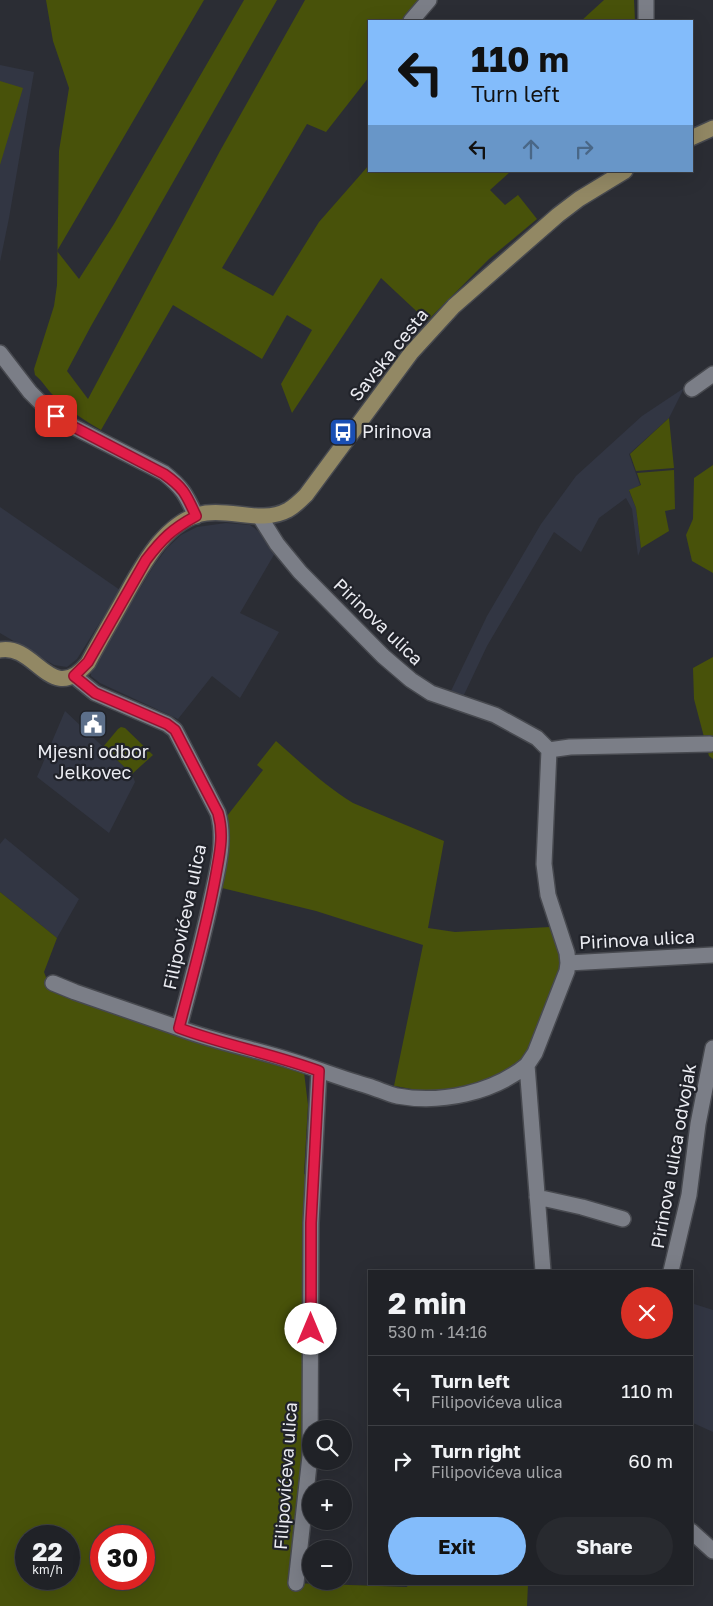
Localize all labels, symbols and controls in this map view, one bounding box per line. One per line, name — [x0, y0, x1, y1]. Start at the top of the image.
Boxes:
text: 110 m — [471, 38, 569, 80]
icon: left — [388, 40, 453, 105]
text: Turn left — [471, 80, 560, 107]
icon: left — [464, 135, 492, 163]
icon: ahead — [517, 135, 545, 163]
icon: right — [570, 135, 598, 163]
street label: Savska cesta — [344, 304, 432, 405]
pin — [35, 395, 77, 437]
icon: arrive — [42, 402, 70, 430]
bus stop icon: Pirinova — [328, 417, 358, 447]
place label: Pirinova — [362, 420, 432, 442]
street label: Pirinova ulica — [329, 573, 428, 669]
public building icon: Mjesni odbor Jelkovec — [78, 709, 108, 739]
place label: Mjesni odbor Jelkovec — [37, 740, 149, 783]
street label: Filipovićeva ulica — [158, 842, 210, 992]
street label: Pirinova ulica — [579, 925, 695, 953]
street label: Pirinova ulica odvojak — [646, 1061, 700, 1250]
text: 2 min — [388, 1285, 466, 1321]
button: close — [621, 1287, 673, 1339]
position arrow — [284, 1302, 336, 1354]
text: 530 m · 14:16 — [388, 1322, 487, 1342]
text: Turn left — [431, 1369, 510, 1392]
icon: left — [388, 1377, 416, 1405]
text: 110 m — [621, 1379, 673, 1402]
text: Filipovićeva ulica — [431, 1392, 563, 1412]
street label: Filipovićeva ulica — [269, 1401, 301, 1551]
map controls — [302, 1420, 352, 1590]
button: search — [302, 1420, 352, 1470]
text: Turn right — [431, 1439, 521, 1462]
icon: right — [388, 1447, 416, 1475]
text: 60 m — [628, 1449, 673, 1472]
text: Filipovićeva ulica — [431, 1462, 563, 1482]
button: + — [302, 1480, 352, 1530]
button: Exit — [388, 1517, 526, 1575]
button: Share — [536, 1517, 673, 1575]
speed limit sign: 30 — [90, 1525, 155, 1590]
text: 22 — [32, 1536, 63, 1567]
button: − — [302, 1540, 352, 1590]
text: km/h — [32, 1562, 63, 1577]

